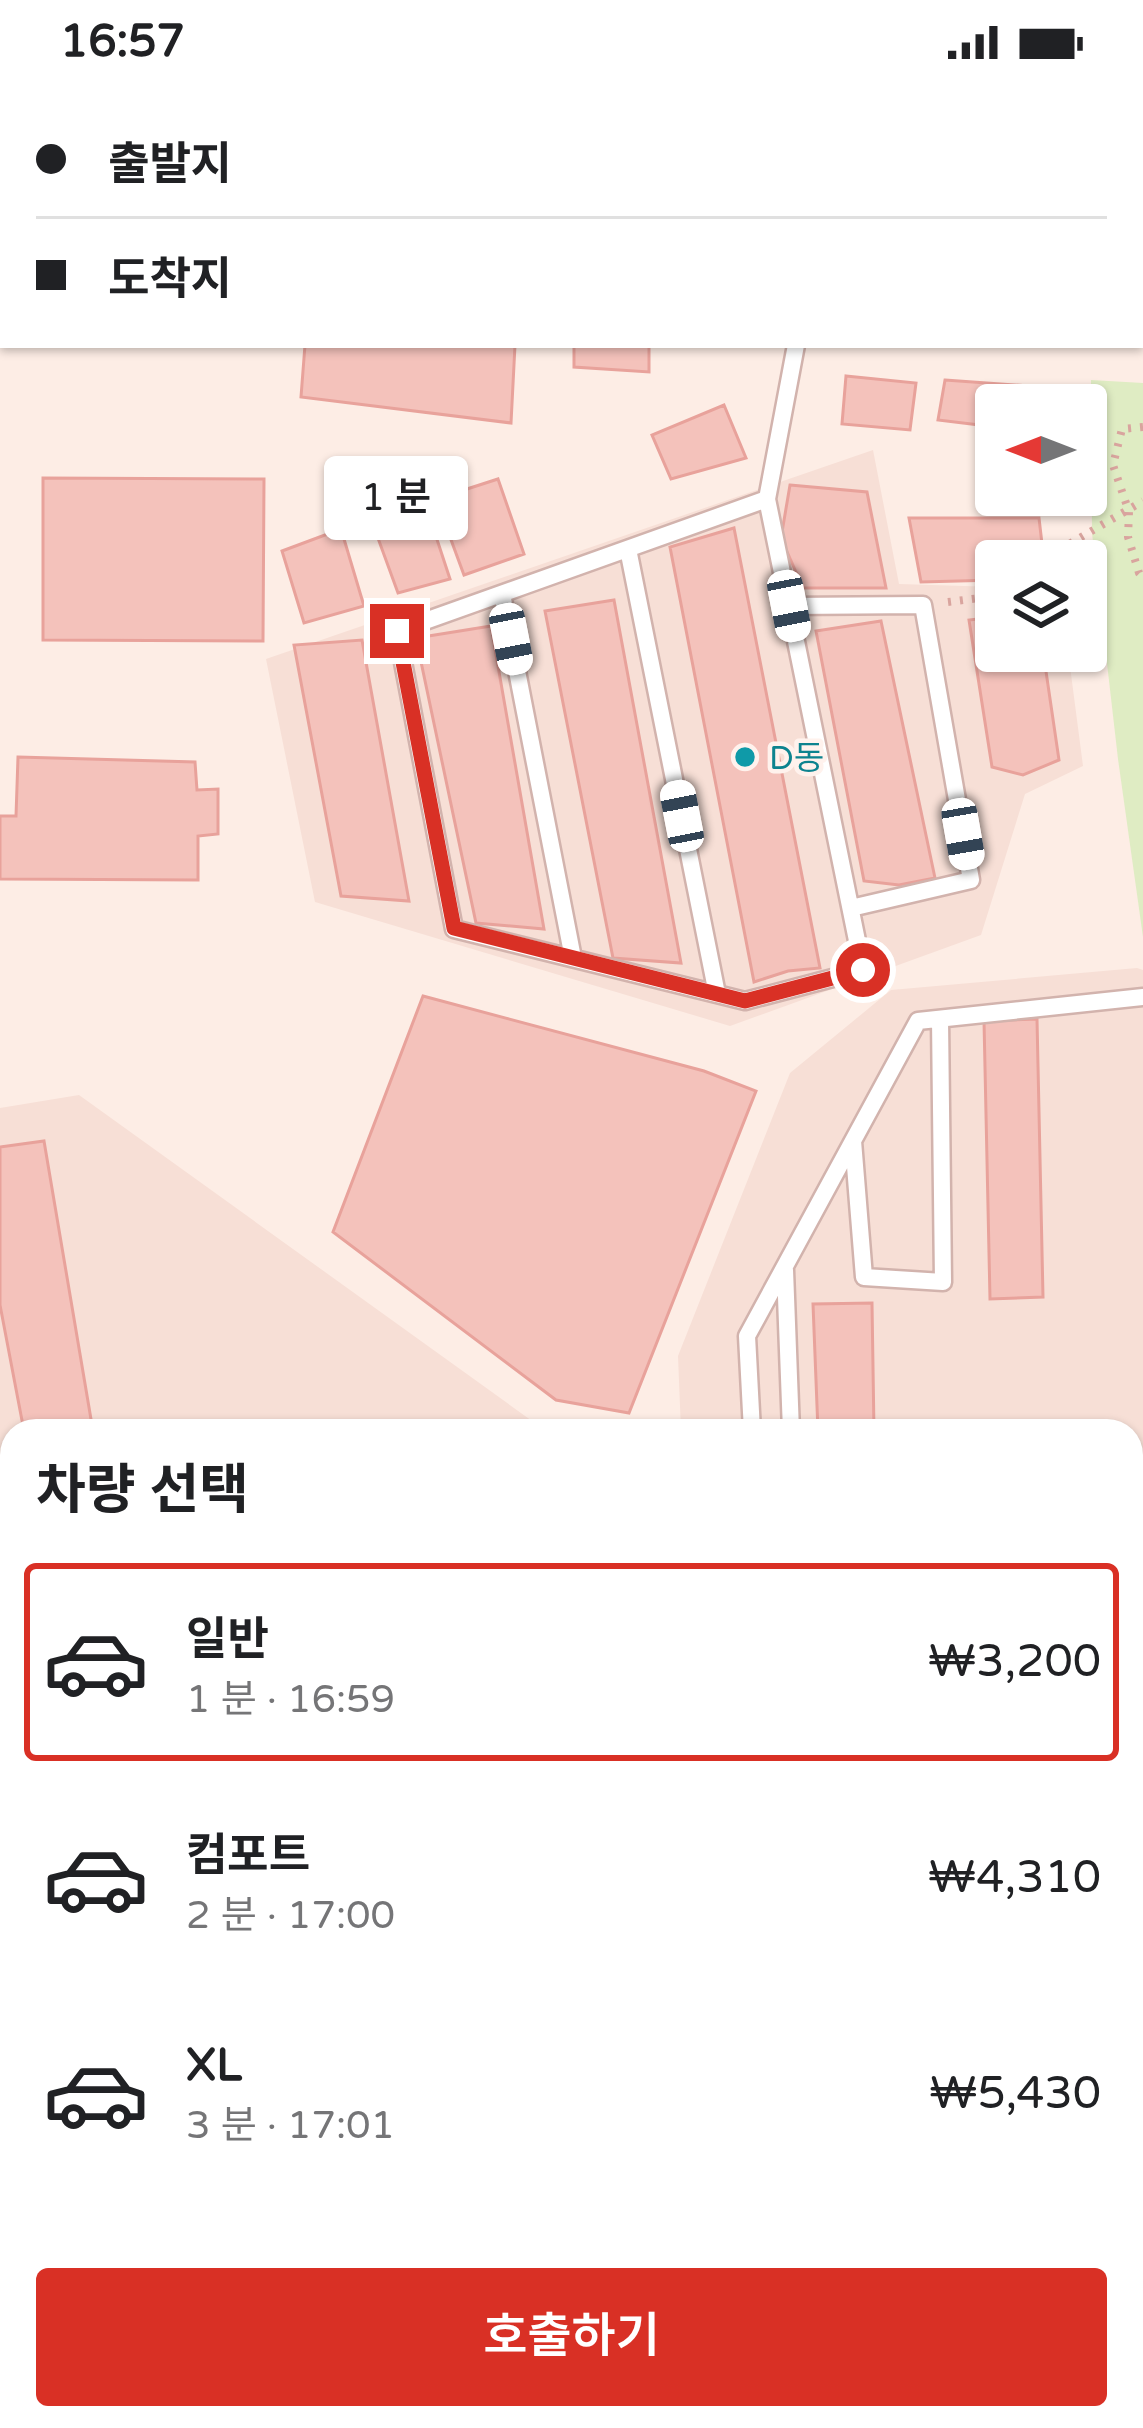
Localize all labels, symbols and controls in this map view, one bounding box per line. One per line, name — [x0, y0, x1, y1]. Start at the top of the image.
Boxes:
text: 16:57 — [60, 15, 185, 69]
text: 출발지 — [108, 138, 232, 192]
text: 도착지 — [108, 253, 232, 307]
north arrow — [975, 384, 1107, 516]
map controls — [975, 384, 1107, 672]
callout: 1 분 — [325, 457, 469, 541]
text: 1 분 — [361, 474, 431, 521]
button: layers — [975, 540, 1107, 672]
car — [764, 567, 814, 645]
car — [486, 600, 536, 678]
route end — [370, 604, 424, 658]
place label: D동 — [769, 739, 824, 778]
marker: D동 — [732, 744, 758, 770]
car — [657, 777, 707, 855]
car — [939, 795, 987, 873]
route start — [836, 943, 890, 997]
text: 차량 선택 — [36, 1458, 249, 1523]
icon: car — [42, 1608, 150, 1716]
text: 일반 — [186, 1613, 269, 1667]
text: ₩3,200 — [928, 1635, 1101, 1689]
text: 1 분 · 16:59 — [186, 1676, 395, 1723]
icon: car — [42, 1824, 150, 1932]
text: 컴포트 — [186, 1829, 310, 1883]
text: ₩4,310 — [928, 1851, 1101, 1905]
text: 2 분 · 17:00 — [186, 1892, 395, 1939]
text: XL — [186, 2039, 242, 2093]
icon: car — [42, 2040, 150, 2148]
text: ₩5,430 — [929, 2067, 1101, 2121]
text: 3 분 · 17:01 — [186, 2102, 395, 2149]
button: 호출하기 — [36, 2268, 1107, 2406]

